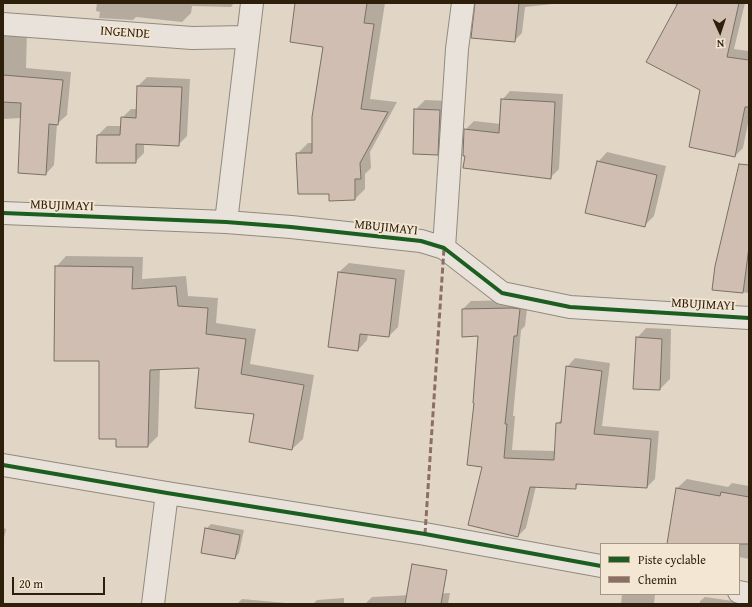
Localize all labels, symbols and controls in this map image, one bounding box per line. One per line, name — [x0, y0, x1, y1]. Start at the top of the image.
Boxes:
north arrow — [700, 12, 740, 52]
street label: INGENDE — [100, 23, 150, 43]
text: N — [717, 36, 725, 52]
street label: MBUJIMAYI — [30, 197, 94, 215]
street label: MBUJIMAYI — [353, 217, 419, 239]
street label: MBUJIMAYI — [671, 296, 735, 314]
legend — [600, 543, 740, 595]
text: Piste cyclable — [638, 551, 706, 568]
scale bar — [14, 569, 107, 595]
text: Chemin — [638, 571, 677, 588]
text: 20 m — [19, 575, 43, 592]

